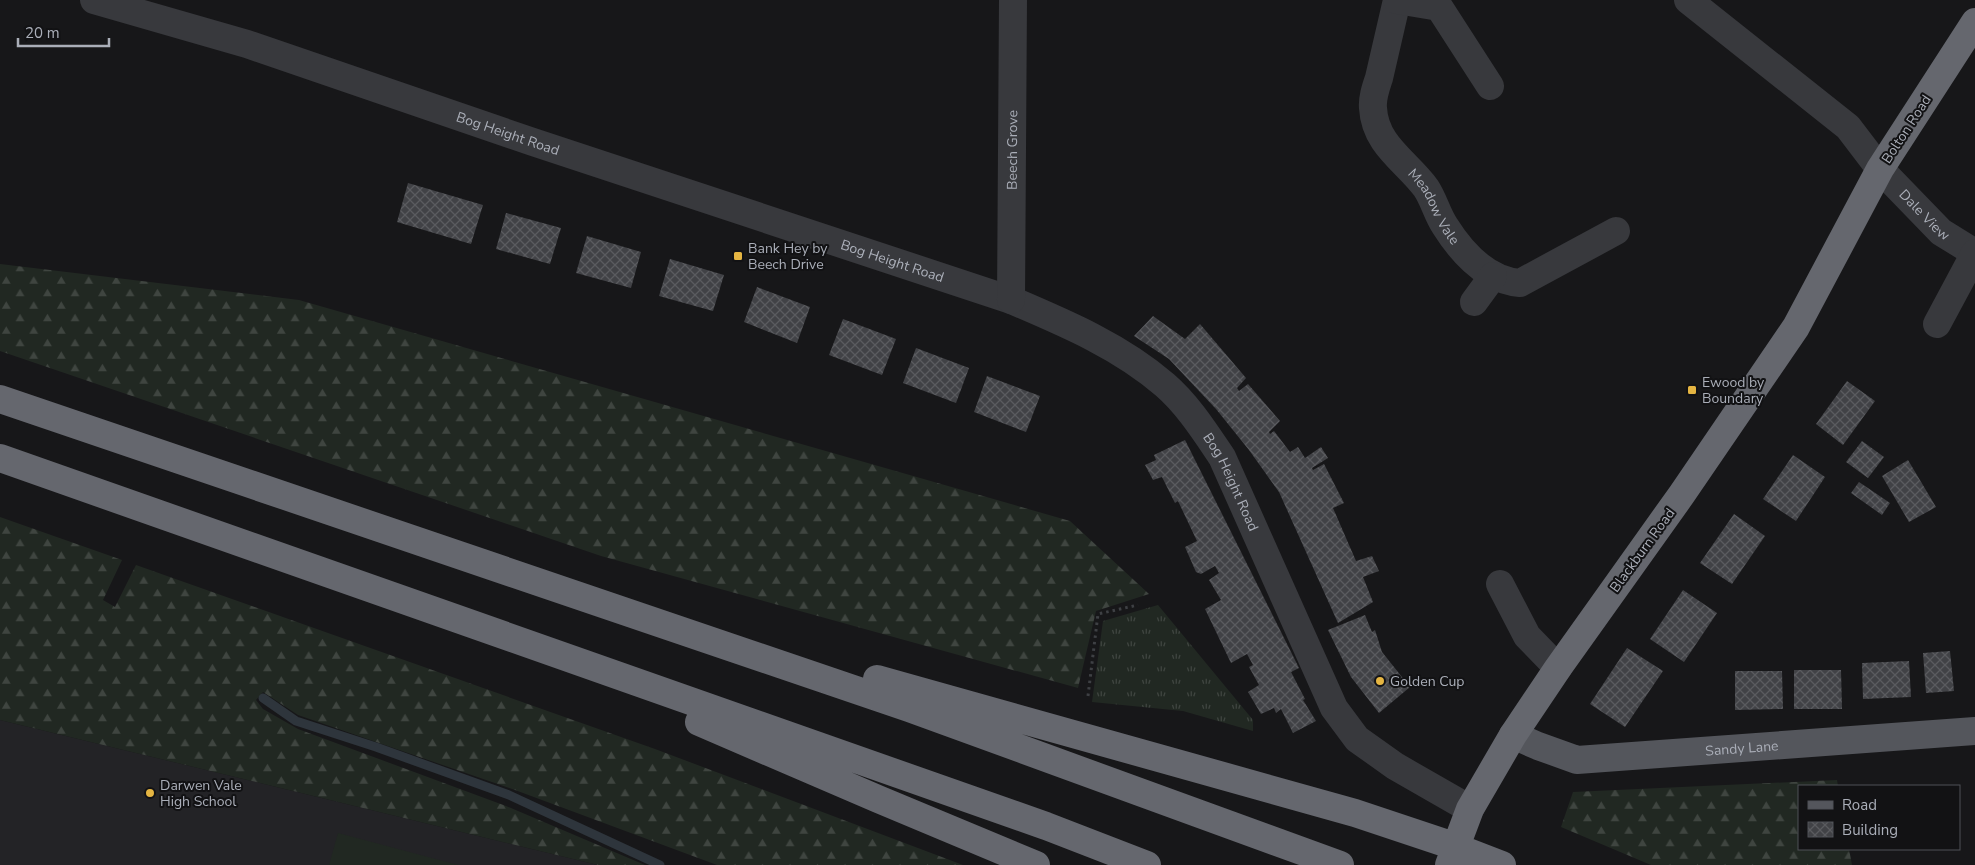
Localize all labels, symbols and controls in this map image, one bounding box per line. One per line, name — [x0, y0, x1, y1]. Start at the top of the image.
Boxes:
scale bar — [18, 15, 109, 47]
text: 20 m — [25, 23, 60, 43]
street label: Bolton Road — [1877, 91, 1936, 167]
street label: Bog Height Road — [454, 107, 562, 160]
street label: Beech Grove — [1003, 110, 1022, 190]
street label: Meadow Vale — [1404, 165, 1464, 249]
street label: Dale View — [1895, 185, 1953, 245]
street label: Bog Height Road — [838, 235, 946, 287]
place label: Bank Hey by Beech Drive — [748, 239, 828, 274]
marker: Bank Hey by Beech Drive — [732, 250, 744, 262]
place label: Ewood by Boundary — [1702, 373, 1765, 408]
marker: Ewood by Boundary — [1686, 384, 1698, 396]
street label: Bog Height Road — [1198, 429, 1263, 534]
street label: Blackburn Road — [1605, 504, 1679, 596]
place label: Golden Cup — [1390, 672, 1464, 691]
marker: Golden Cup — [1374, 675, 1386, 687]
street label: Sandy Lane — [1705, 736, 1779, 761]
place label: Darwen Vale High School — [160, 776, 242, 811]
legend — [1798, 785, 1960, 850]
marker: Darwen Vale High School — [144, 787, 156, 799]
text: Road — [1842, 795, 1877, 815]
text: Building — [1842, 820, 1898, 840]

